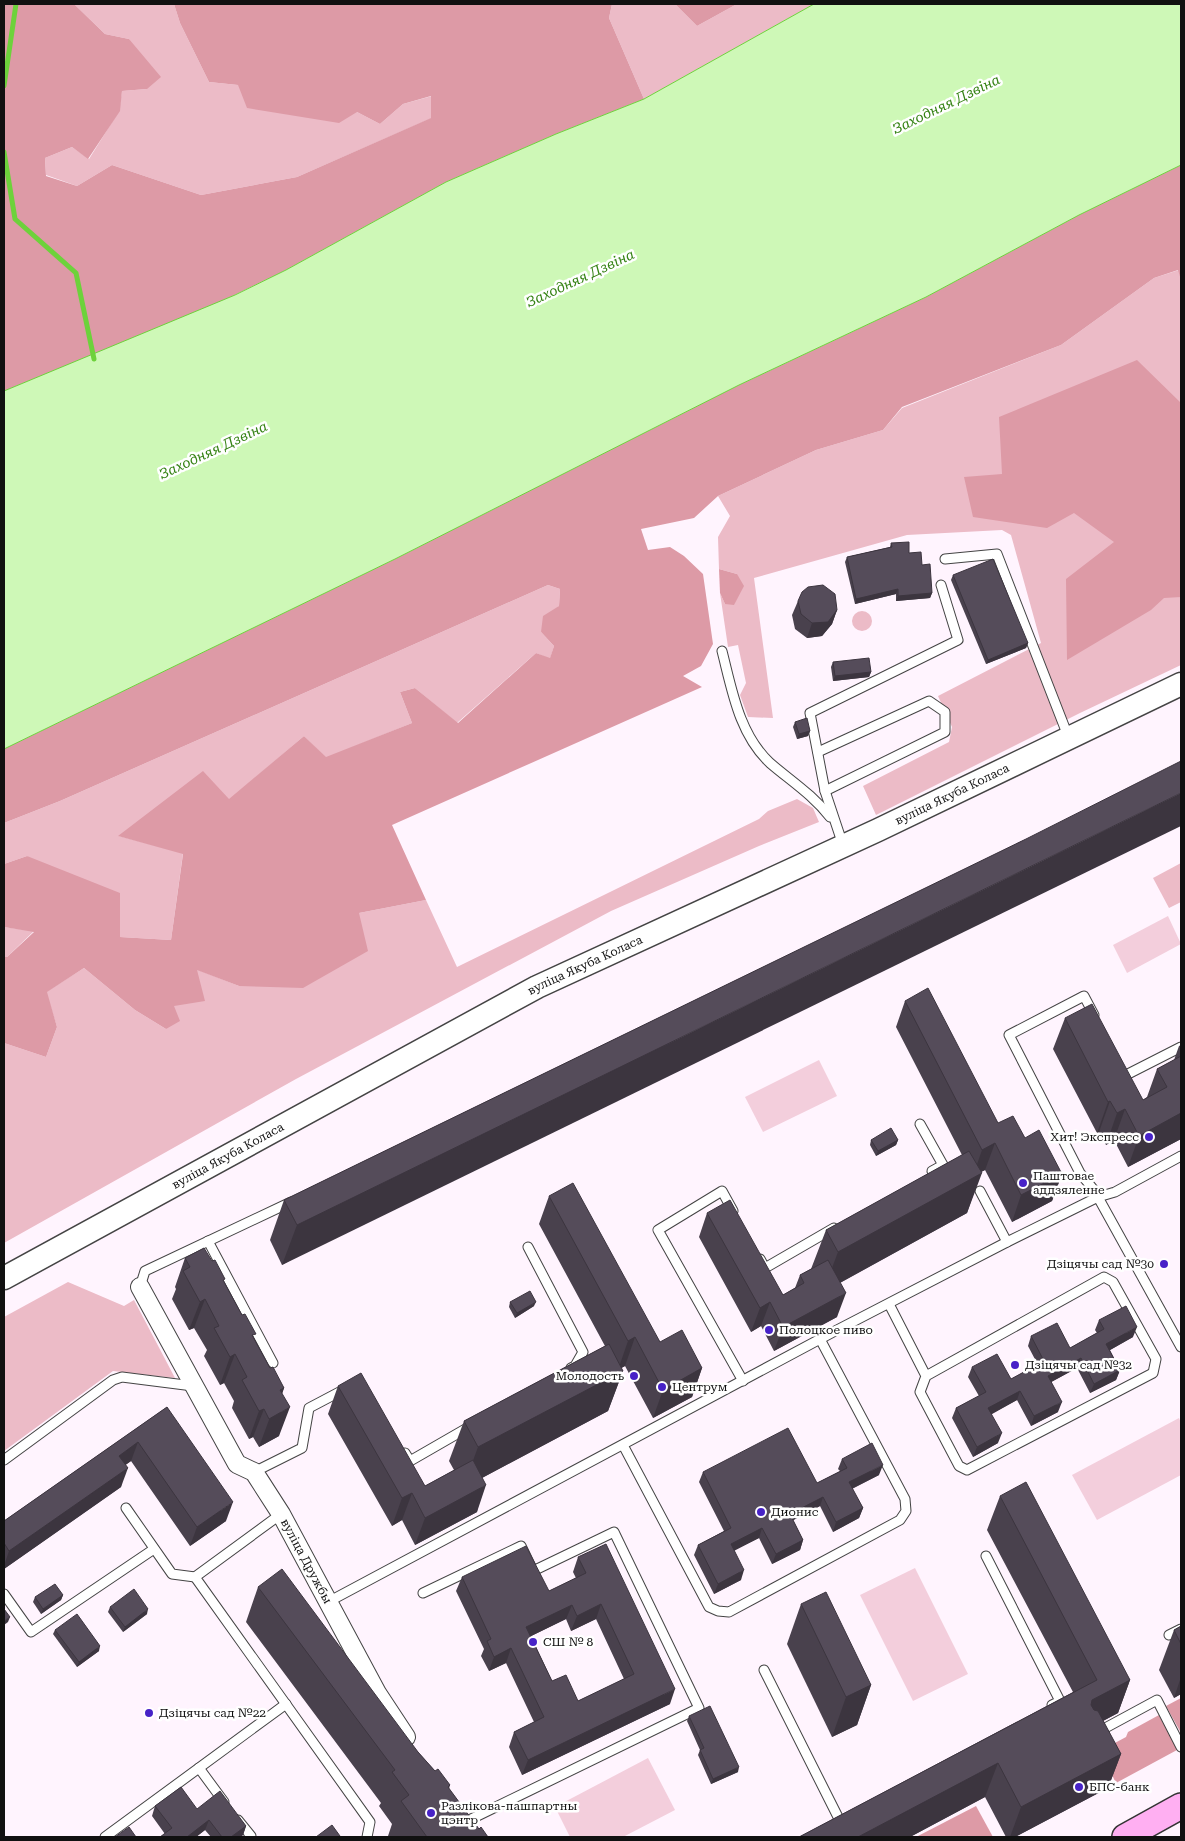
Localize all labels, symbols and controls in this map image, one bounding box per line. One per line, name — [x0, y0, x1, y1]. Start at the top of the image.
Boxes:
water label: Заходняя Дзвіна — [890, 71, 1002, 137]
water label: Заходняя Дзвіна — [523, 246, 637, 310]
water label: Заходняя Дзвіна — [156, 418, 270, 482]
street label: вуліца Якуба Коласа — [893, 761, 1012, 828]
street label: вуліца Якуба Коласа — [525, 932, 645, 998]
street label: вуліца Якуба Коласа — [170, 1119, 286, 1192]
place label: Хит! Экспресс — [1050, 1130, 1139, 1144]
marker: Хит! Экспресс — [1143, 1131, 1155, 1143]
place label: Паштовае аддзяленне — [1033, 1169, 1105, 1197]
marker: Паштовае аддзяленне — [1017, 1177, 1029, 1189]
place label: Дзіцячы сад №30 — [1047, 1257, 1154, 1271]
marker: Дзіцячы сад №30 — [1158, 1258, 1170, 1270]
place label: Полоцкое пиво — [779, 1323, 873, 1337]
marker: Полоцкое пиво — [763, 1324, 775, 1336]
place label: Дзіцячы сад №32 — [1025, 1358, 1132, 1372]
marker: Дзіцячы сад №32 — [1009, 1359, 1021, 1371]
place label: Молодость — [556, 1369, 625, 1383]
marker: Молодость — [628, 1370, 640, 1382]
place label: Центрум — [672, 1380, 728, 1394]
marker: Центрум — [656, 1381, 668, 1393]
place label: Дионис — [771, 1505, 819, 1519]
marker: Дионис — [755, 1506, 767, 1518]
street label: вуліца Дружбы — [278, 1516, 335, 1606]
place label: СШ № 8 — [543, 1635, 594, 1649]
marker: СШ № 8 — [527, 1636, 539, 1648]
place label: Дзіцячы сад №22 — [159, 1706, 266, 1720]
marker: Дзіцячы сад №22 — [143, 1707, 155, 1719]
place label: БПС-банк — [1089, 1780, 1150, 1794]
marker: БПС-банк — [1073, 1781, 1085, 1793]
place label: Разлікова-пашпартны цэнтр — [441, 1799, 577, 1827]
marker: Разлікова-пашпартны цэнтр — [425, 1807, 437, 1819]

